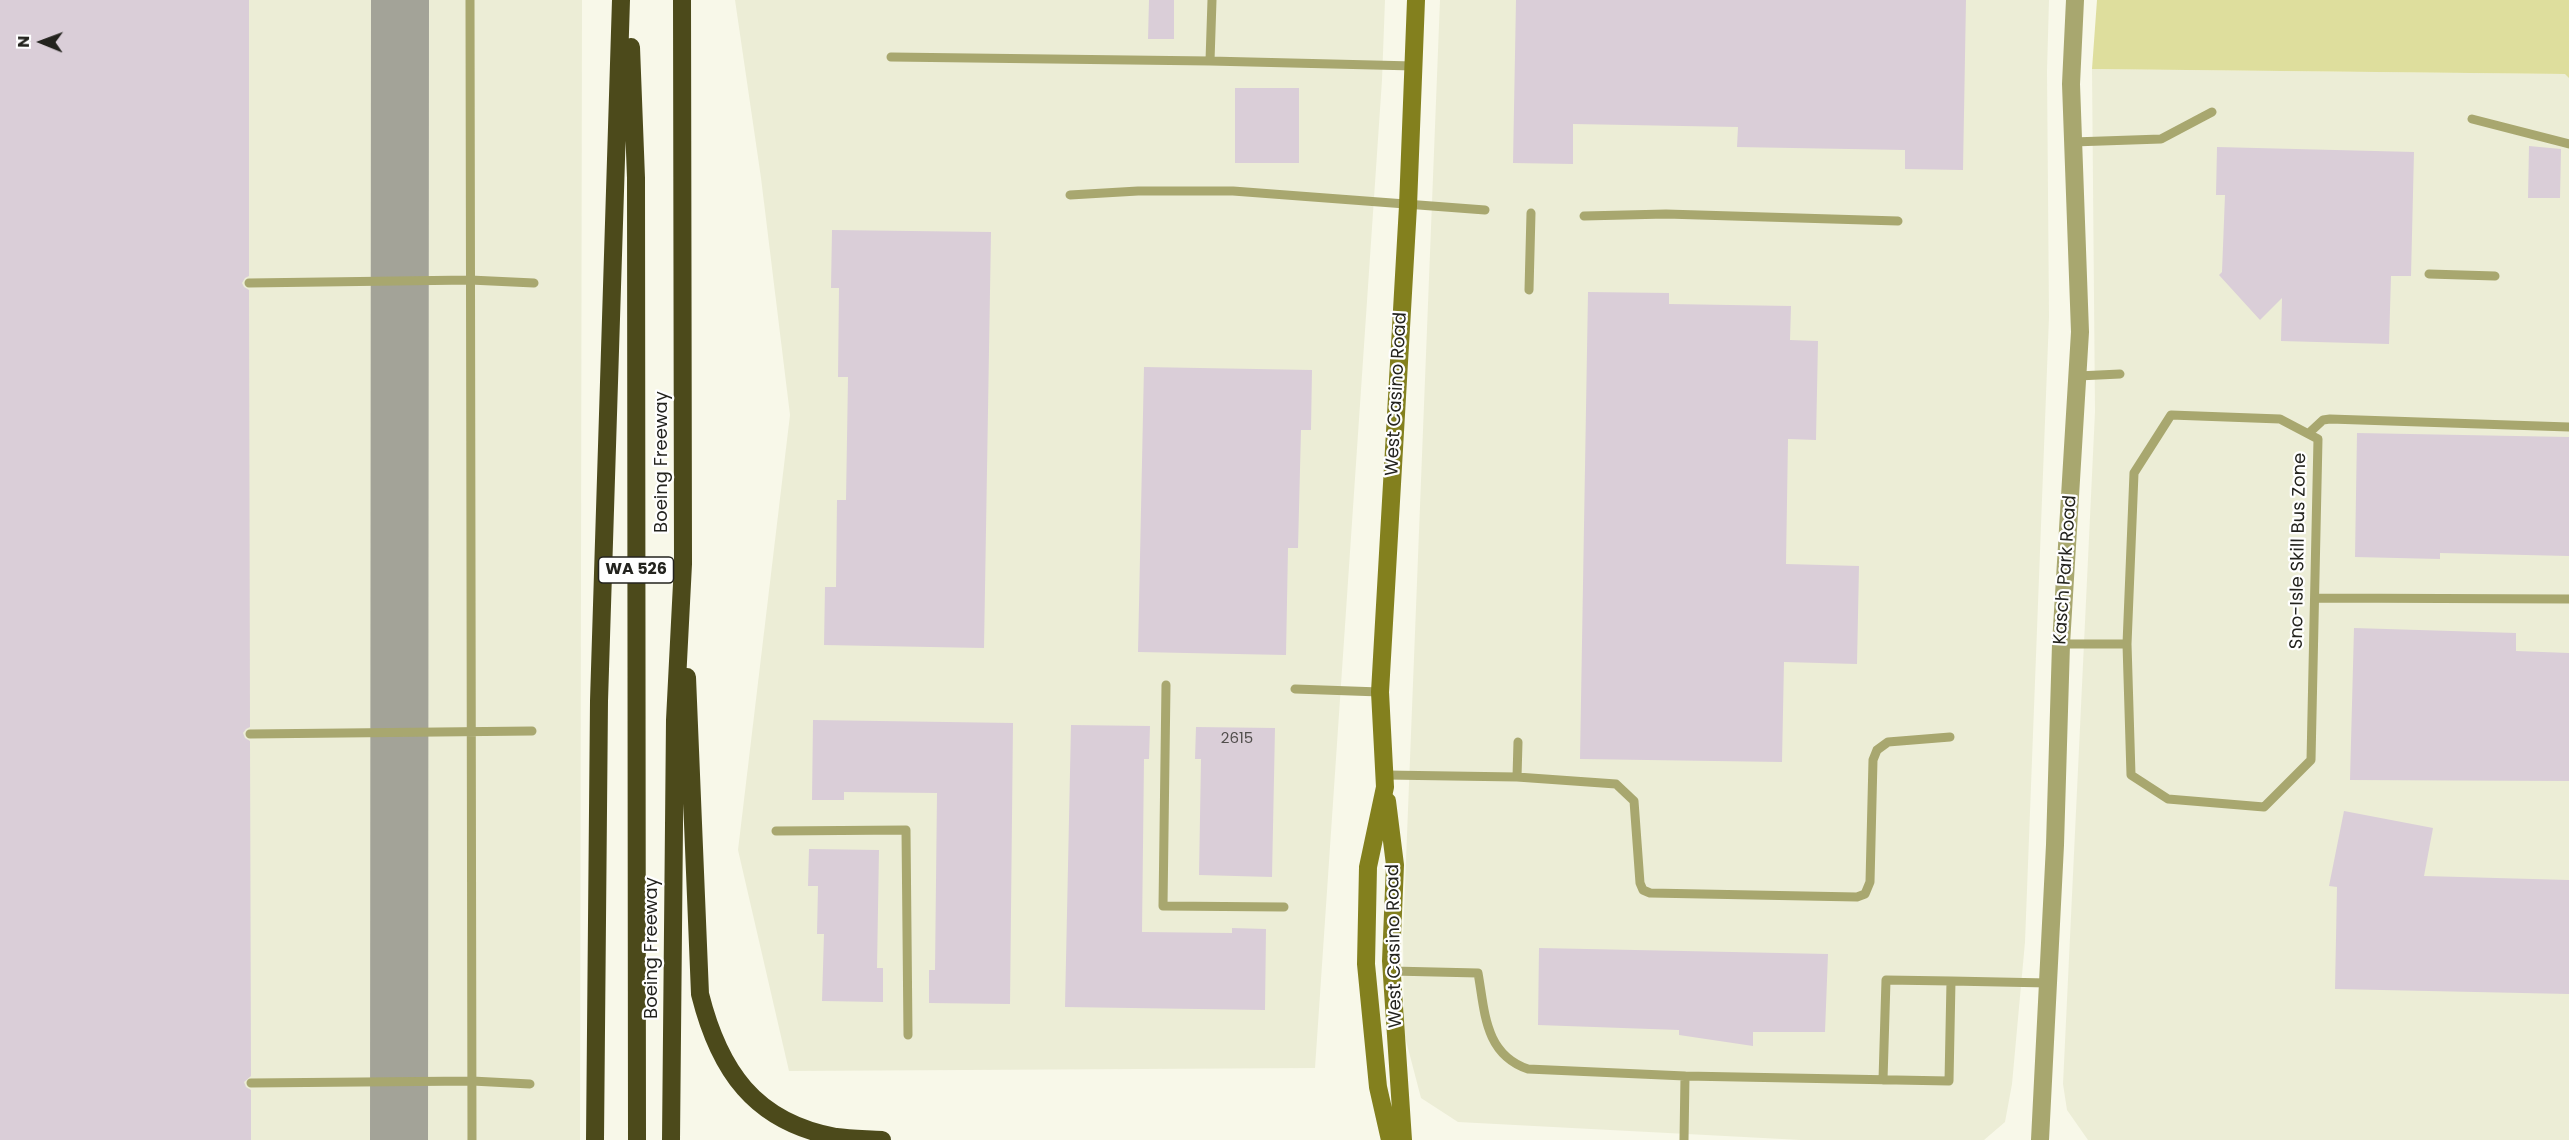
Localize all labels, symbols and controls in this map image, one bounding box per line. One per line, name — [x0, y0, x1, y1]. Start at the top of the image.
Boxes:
north arrow — [12, 12, 72, 72]
text: N — [12, 35, 35, 48]
street label: West Casino Road — [1382, 312, 1412, 476]
street label: Boeing Freeway — [651, 391, 673, 533]
street label: Sno-Isle Skill Bus Zone — [2286, 453, 2312, 649]
street label: Kasch Park Road — [2050, 495, 2082, 645]
road number: WA 526 — [598, 557, 674, 583]
house number: 2615 — [1221, 730, 1253, 748]
street label: West Casino Road — [1383, 864, 1407, 1028]
street label: Boeing Freeway — [641, 877, 663, 1019]

